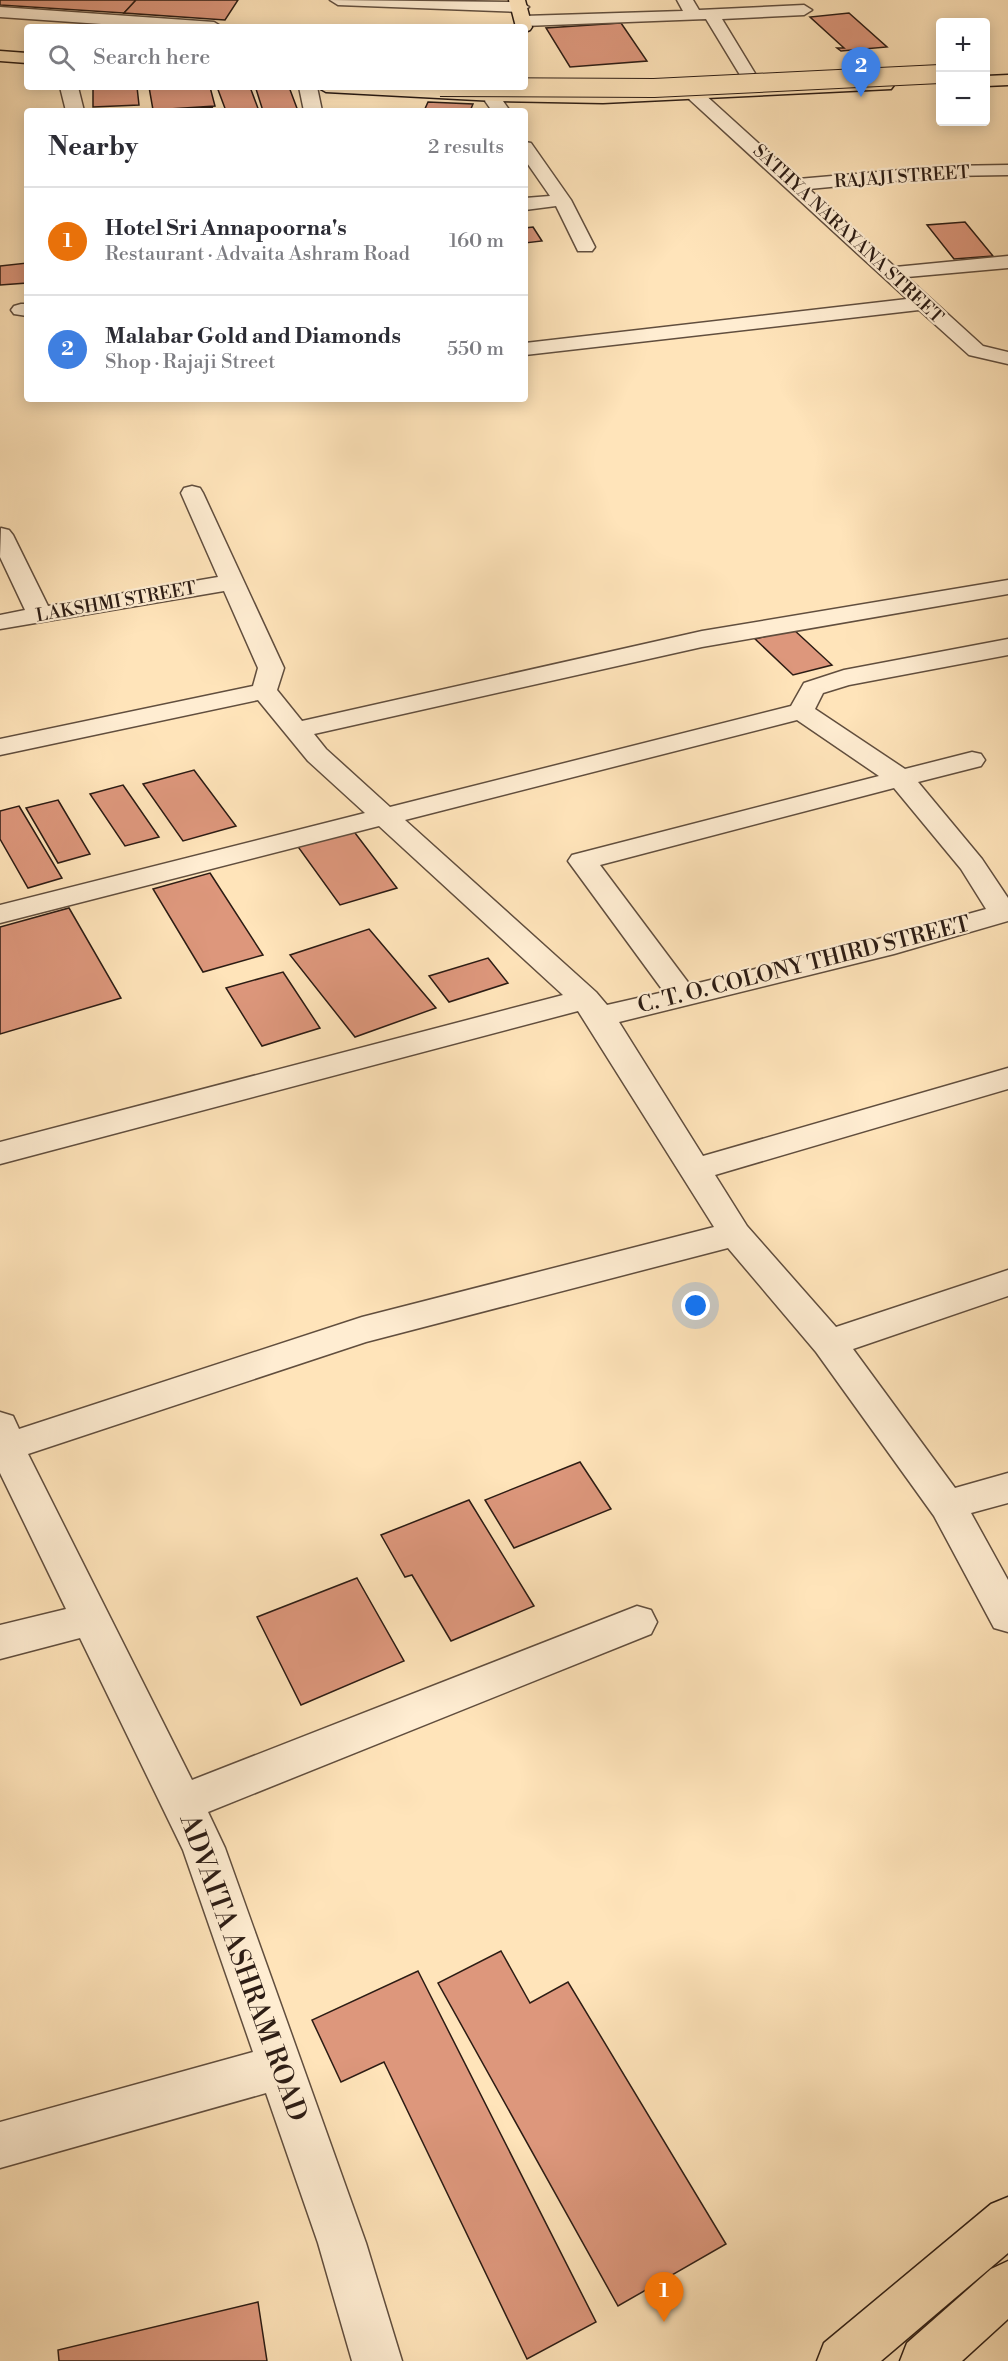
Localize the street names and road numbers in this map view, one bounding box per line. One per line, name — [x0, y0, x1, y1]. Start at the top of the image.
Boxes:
street label: SATHYA NARAYANA STREET — [748, 140, 948, 329]
street label: RAJAJI STREET — [833, 161, 971, 193]
street label: LAKSHMI STREET — [34, 577, 198, 627]
street label: C. T. O. COLONY THIRD STREET — [635, 911, 973, 1019]
street label: ADVAITA ASHRAM ROAD — [171, 1809, 314, 2126]

